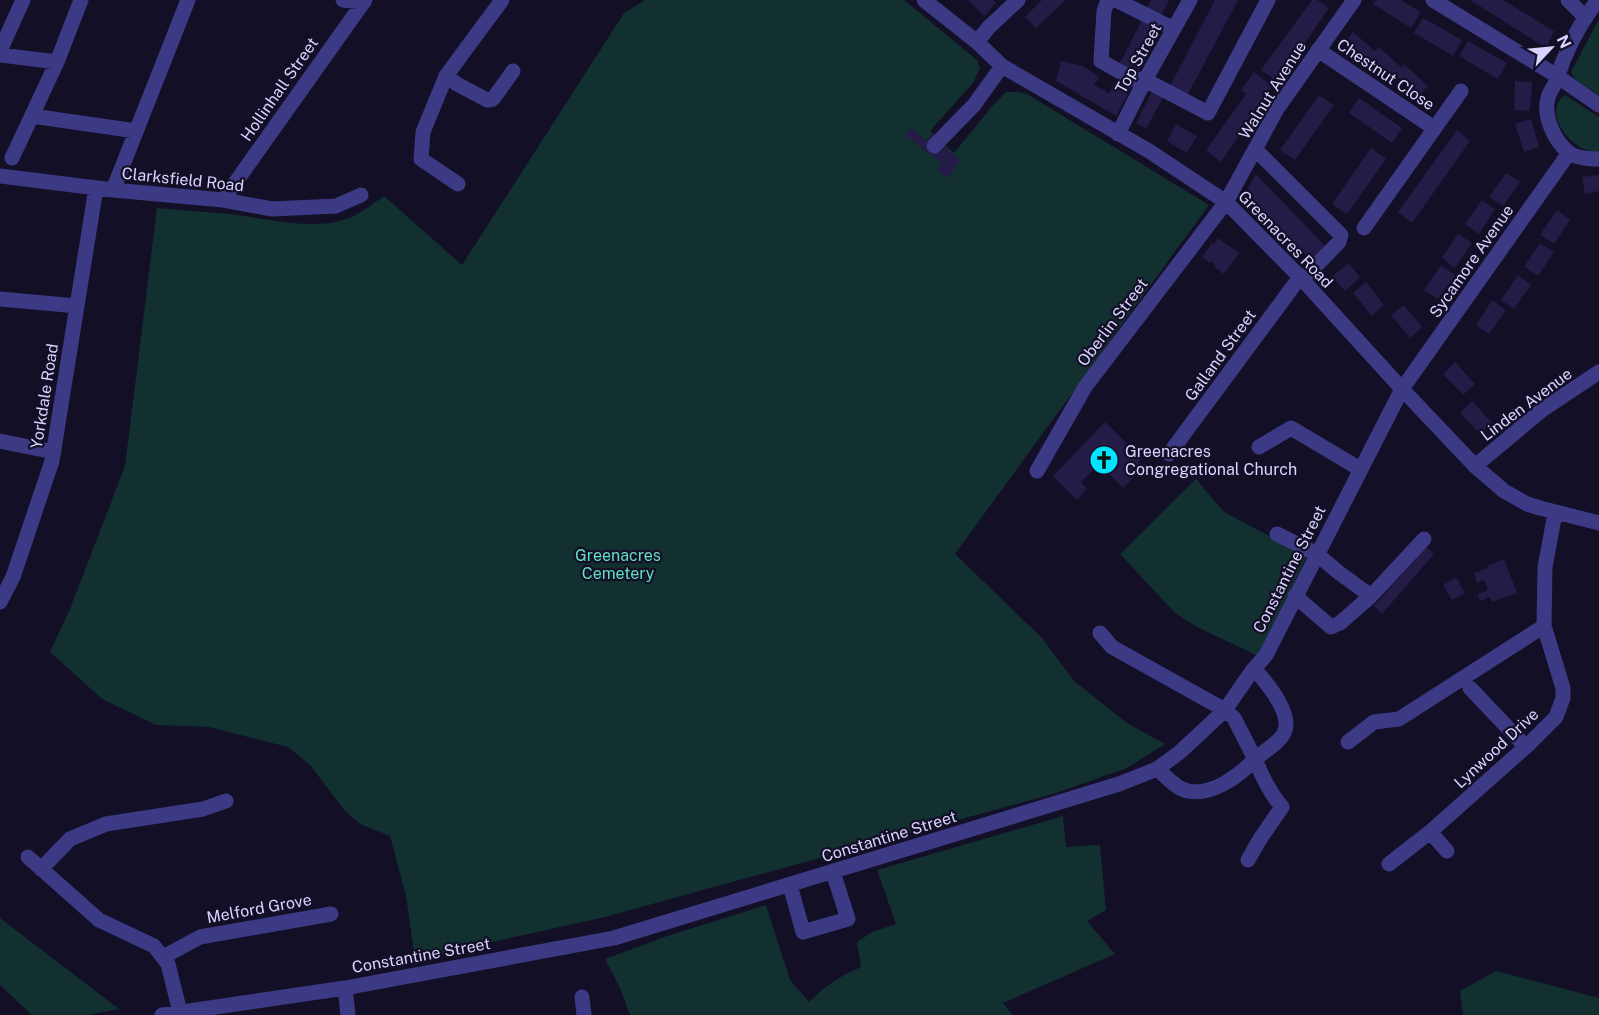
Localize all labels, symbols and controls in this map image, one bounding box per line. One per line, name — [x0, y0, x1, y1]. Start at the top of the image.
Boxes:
north arrow — [1521, 18, 1581, 78]
street label: Top Street — [1111, 20, 1166, 97]
text: N — [1553, 32, 1575, 51]
street label: Hollinhall Street — [237, 34, 322, 145]
street label: Chestnut Close — [1333, 35, 1438, 114]
street label: Walnut Avenue — [1235, 38, 1310, 143]
street label: Clarksfield Road — [121, 164, 245, 195]
street label: Greenacres Road — [1234, 187, 1337, 292]
street label: Sycamore Avenue — [1425, 201, 1517, 321]
street label: Oberlin Street — [1073, 275, 1152, 370]
street label: Galland Street — [1181, 306, 1260, 405]
street label: Yorkdale Road — [27, 342, 62, 450]
street label: Linden Avenue — [1477, 364, 1576, 445]
place label: Greenacres Congregational Church — [1125, 442, 1297, 479]
church icon: Greenacres Congregational Church — [1088, 444, 1120, 476]
street label: Constantine Street — [1249, 502, 1330, 636]
park label: Greenacres Cemetery — [575, 546, 661, 583]
street label: Lynwood Drive — [1450, 704, 1542, 792]
street label: Constantine Street — [819, 807, 959, 866]
street label: Melford Grove — [205, 890, 313, 927]
street label: Constantine Street — [350, 934, 492, 977]

